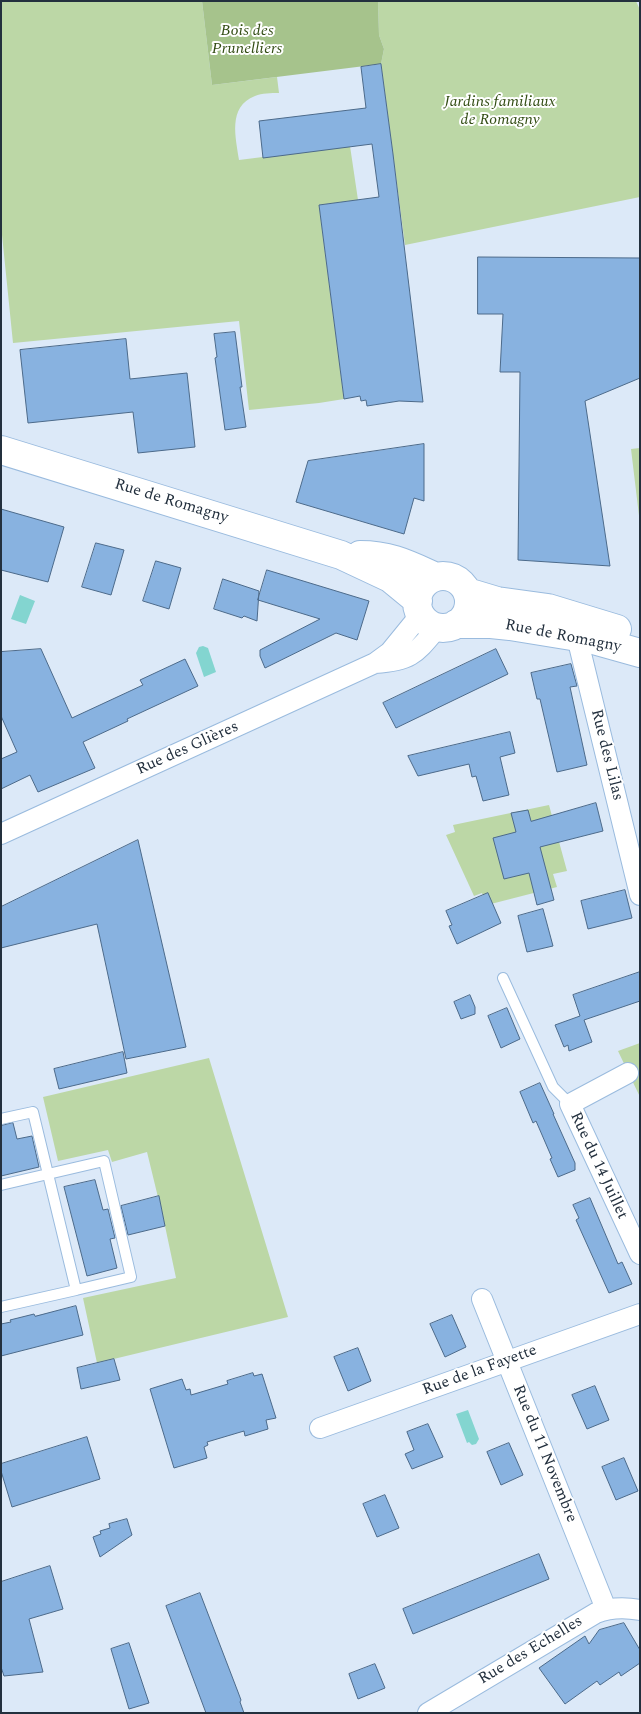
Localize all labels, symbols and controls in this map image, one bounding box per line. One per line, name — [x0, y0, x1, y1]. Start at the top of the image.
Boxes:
park label: Bois des Prunelliers — [212, 22, 282, 60]
park label: Jardins familiaux de Romagny — [444, 93, 556, 131]
street label: Rue de Romagny — [112, 476, 230, 528]
street label: Rue de Romagny — [503, 616, 623, 658]
street label: Rue des Lilas — [585, 707, 627, 803]
street label: Rue des Glières — [134, 718, 242, 780]
street label: Rue du 14 Juillet — [565, 1109, 631, 1223]
street label: Rue de la Fayette — [420, 1341, 540, 1401]
street label: Rue du 11 Novembre — [508, 1382, 580, 1526]
street label: Rue des Echelles — [475, 1612, 587, 1690]

